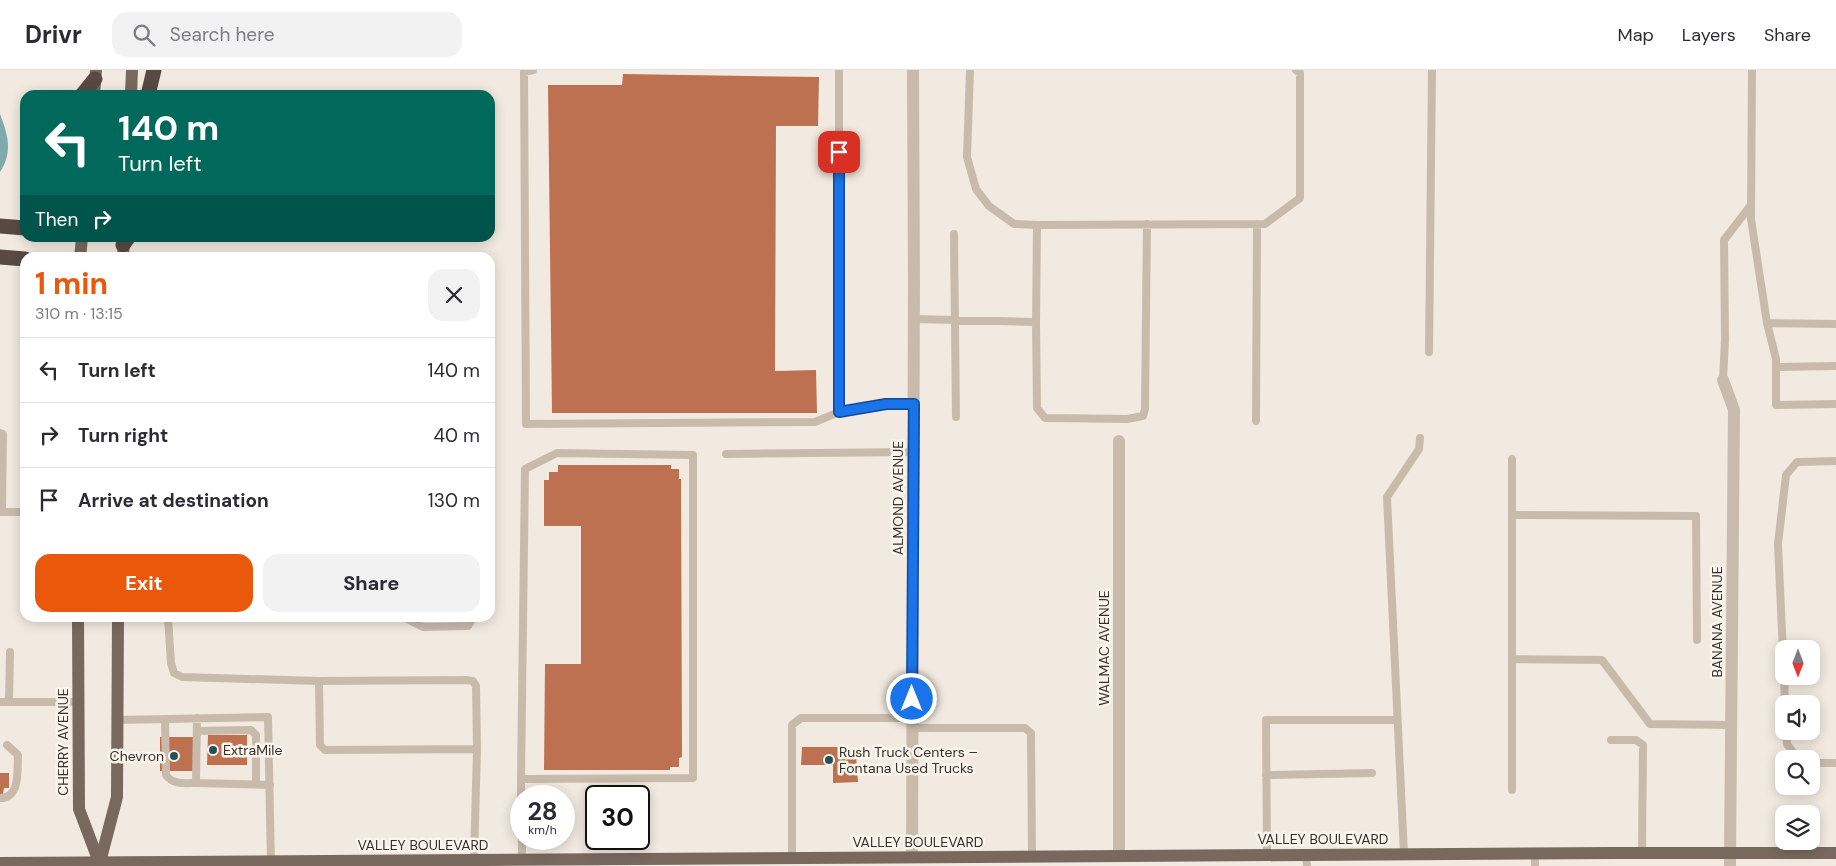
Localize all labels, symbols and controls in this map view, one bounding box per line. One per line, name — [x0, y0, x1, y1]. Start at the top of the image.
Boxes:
search box — [112, 12, 462, 57]
text: Drivr — [25, 19, 82, 50]
icon: search — [130, 21, 158, 49]
text: Search here — [170, 22, 275, 47]
text: Map — [1618, 23, 1654, 47]
text: Layers — [1682, 23, 1736, 47]
text: Share — [1764, 23, 1811, 47]
text: 140 m — [118, 105, 219, 151]
icon: left — [35, 110, 100, 175]
pin — [818, 131, 860, 173]
icon: arrive — [825, 138, 853, 166]
text: Turn left — [118, 149, 202, 178]
icon: right — [88, 205, 116, 233]
text: Then — [35, 207, 78, 232]
text: 1 min — [35, 264, 108, 303]
button: close — [428, 269, 480, 321]
text: 310 m · 13:15 — [35, 303, 123, 324]
icon: left — [35, 356, 63, 384]
text: Turn left — [78, 358, 156, 383]
text: 140 m — [428, 358, 480, 383]
icon: right — [35, 421, 63, 449]
text: Turn right — [78, 423, 168, 448]
text: 40 m — [433, 423, 480, 448]
street label: ALMOND AVENUE — [889, 441, 907, 555]
icon: arrive — [35, 486, 63, 514]
text: Arrive at destination — [78, 488, 269, 513]
text: 130 m — [428, 488, 480, 513]
button: Exit — [35, 554, 253, 612]
button: Share — [263, 554, 480, 612]
street label: BANANA AVENUE — [1708, 566, 1726, 678]
street label: WALMAC AVENUE — [1095, 590, 1113, 706]
north arrow — [1775, 640, 1820, 685]
map controls — [1775, 640, 1820, 850]
position arrow — [885, 672, 937, 724]
street label: CHERRY AVENUE — [54, 688, 72, 796]
button: sound — [1775, 695, 1820, 740]
place label: ExtraMile — [223, 741, 282, 759]
place label: Rush Truck Centers – Fontana Used Trucks — [839, 743, 978, 777]
marker: ExtraMile — [207, 744, 219, 756]
place label: Chevron — [110, 747, 164, 765]
marker: Chevron — [168, 750, 180, 762]
button: search — [1775, 750, 1820, 795]
marker: Rush Truck Centers – Fontana Used Trucks — [823, 754, 835, 766]
speed limit sign: 30 — [585, 785, 650, 850]
text: 28 — [527, 795, 558, 828]
button: layers — [1775, 805, 1820, 850]
text: km/h — [528, 822, 557, 838]
street label: VALLEY BOULEVARD — [1258, 830, 1388, 848]
street label: VALLEY BOULEVARD — [853, 833, 983, 851]
street label: VALLEY BOULEVARD — [358, 836, 488, 854]

